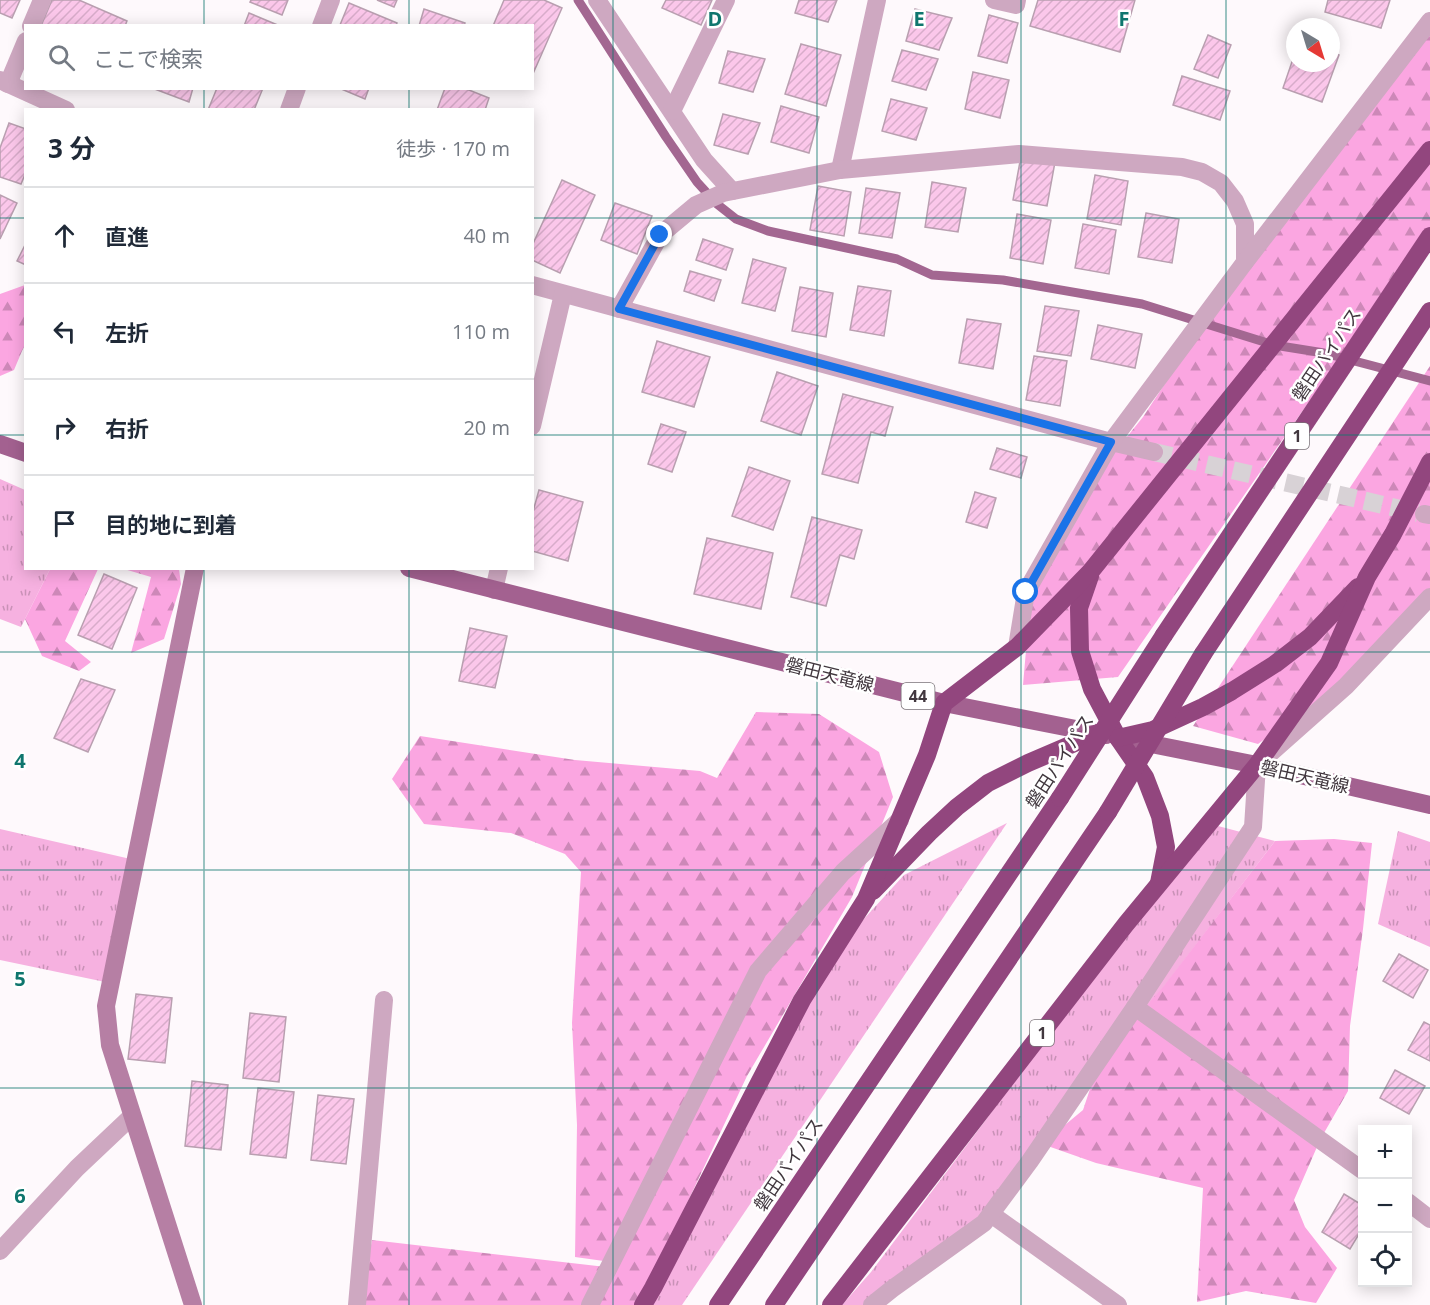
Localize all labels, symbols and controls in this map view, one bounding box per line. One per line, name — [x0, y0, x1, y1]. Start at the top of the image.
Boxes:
text: D — [708, 5, 722, 32]
text: E — [913, 5, 925, 32]
text: F — [1119, 5, 1129, 32]
north arrow — [1286, 18, 1340, 72]
search box — [24, 24, 534, 90]
icon: search — [45, 41, 78, 74]
text: ここで検索 — [93, 43, 203, 73]
text: 3 分 — [48, 130, 96, 166]
text: 徒歩 · 170 m — [396, 135, 510, 162]
icon: ahead — [48, 219, 81, 252]
text: 直進 — [105, 221, 149, 251]
route end — [646, 221, 672, 247]
text: 40 m — [463, 222, 510, 249]
street label: 磐田バイパス — [1286, 303, 1366, 405]
icon: left — [48, 315, 81, 348]
text: 左折 — [105, 317, 149, 347]
text: 110 m — [452, 318, 510, 345]
icon: right — [48, 411, 81, 444]
text: 右折 — [105, 413, 149, 443]
text: 20 m — [463, 414, 510, 441]
road number: 1 — [1285, 423, 1309, 449]
icon: arrive — [48, 507, 81, 540]
text: 目的地に到着 — [105, 509, 237, 539]
route start — [1012, 578, 1038, 604]
street label: 磐田天竜線 — [783, 651, 877, 697]
road number: 44 — [902, 683, 934, 709]
street label: 磐田バイパス — [1020, 709, 1098, 813]
text: 4 — [14, 747, 26, 774]
street label: 磐田天竜線 — [1258, 754, 1352, 798]
text: 5 — [14, 965, 26, 992]
road number: 1 — [1030, 1020, 1054, 1046]
street label: 磐田バイパス — [748, 1113, 828, 1215]
map controls — [1358, 1125, 1412, 1287]
button: + — [1358, 1125, 1412, 1179]
button: − — [1358, 1179, 1412, 1233]
text: 6 — [14, 1182, 26, 1209]
button: locate — [1358, 1233, 1412, 1287]

